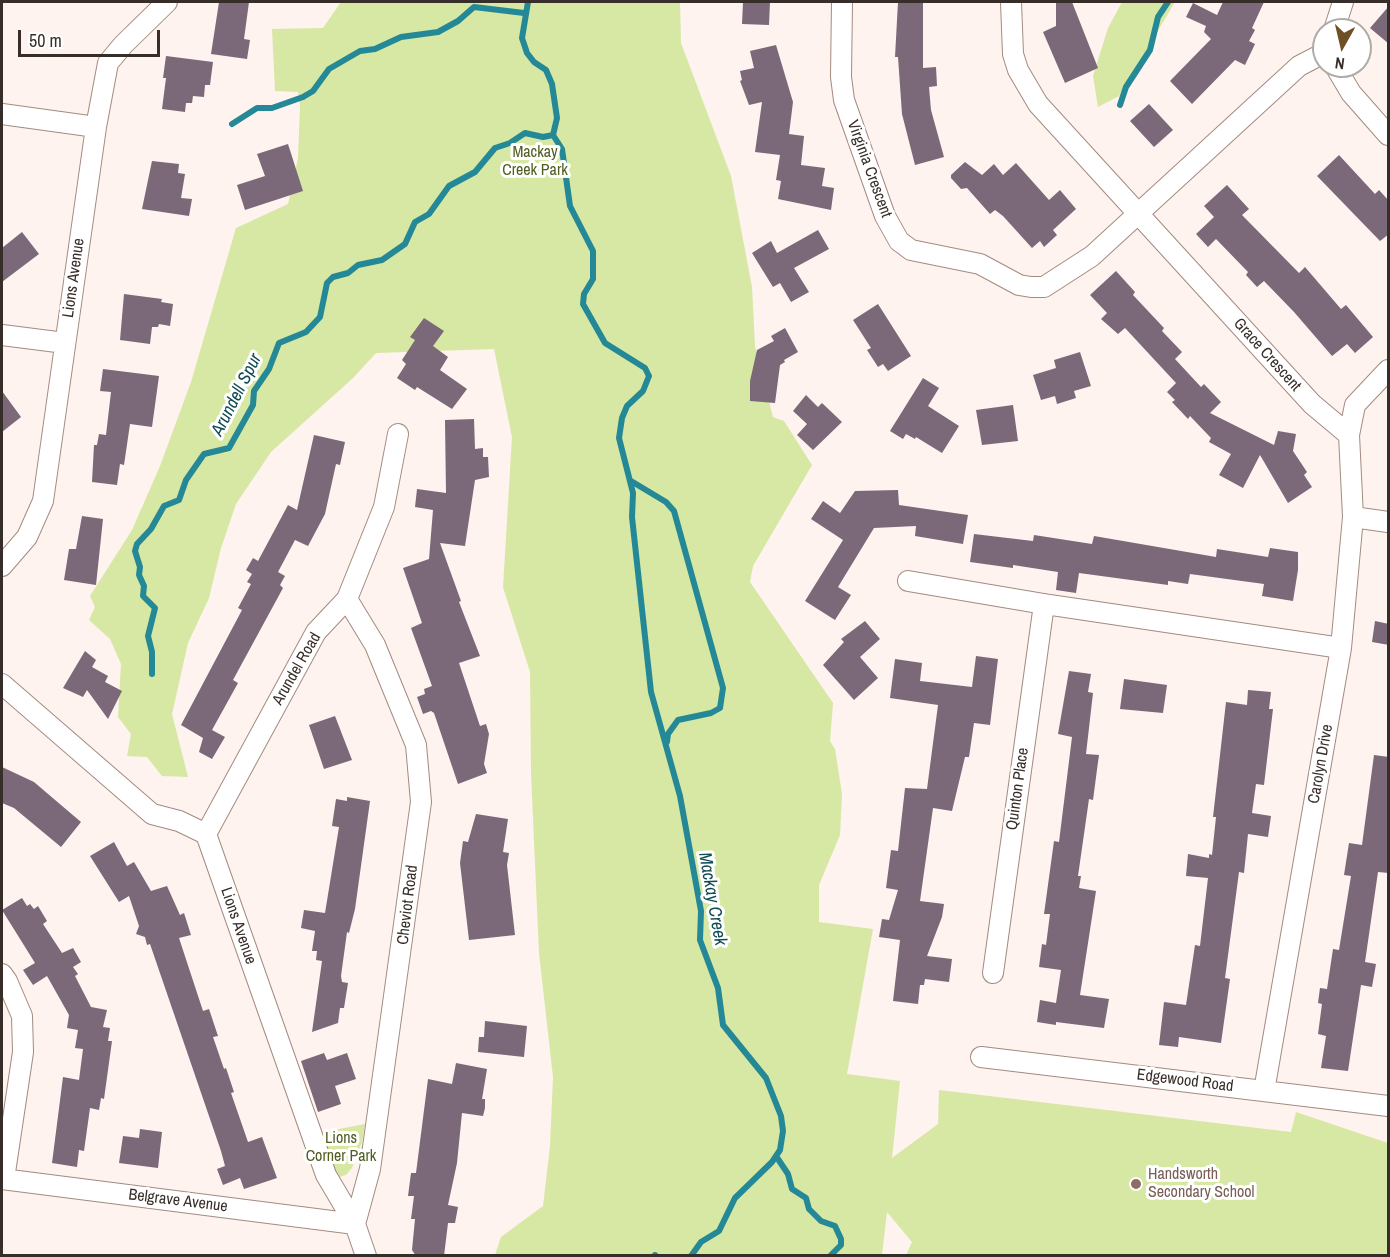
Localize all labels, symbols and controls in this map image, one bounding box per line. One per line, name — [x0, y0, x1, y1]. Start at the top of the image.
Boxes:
scale bar — [21, 18, 164, 56]
north arrow — [1312, 18, 1372, 78]
text: 50 m — [29, 28, 62, 53]
text: N — [1334, 52, 1346, 75]
street label: Virginia Crescent — [843, 118, 895, 220]
park label: Mackay Creek Park — [502, 143, 568, 181]
street label: Lions Avenue — [59, 237, 89, 319]
street label: Grace Crescent — [1229, 314, 1305, 396]
water label: Arundell Spur — [207, 350, 267, 440]
street label: Arundel Road — [269, 629, 325, 709]
street label: Carolyn Drive — [1305, 723, 1337, 805]
street label: Quinton Place — [1003, 746, 1033, 832]
water label: Mackay Creek — [693, 851, 731, 947]
street label: Cheviot Road — [394, 864, 422, 946]
street label: Lions Avenue — [216, 885, 260, 967]
street label: Edgewood Road — [1136, 1066, 1234, 1096]
park label: Lions Corner Park — [306, 1129, 376, 1167]
place label: Handsworth Secondary School — [1148, 1165, 1254, 1203]
marker: Handsworth Secondary School — [1129, 1177, 1143, 1191]
street label: Belgrave Avenue — [127, 1185, 229, 1217]

